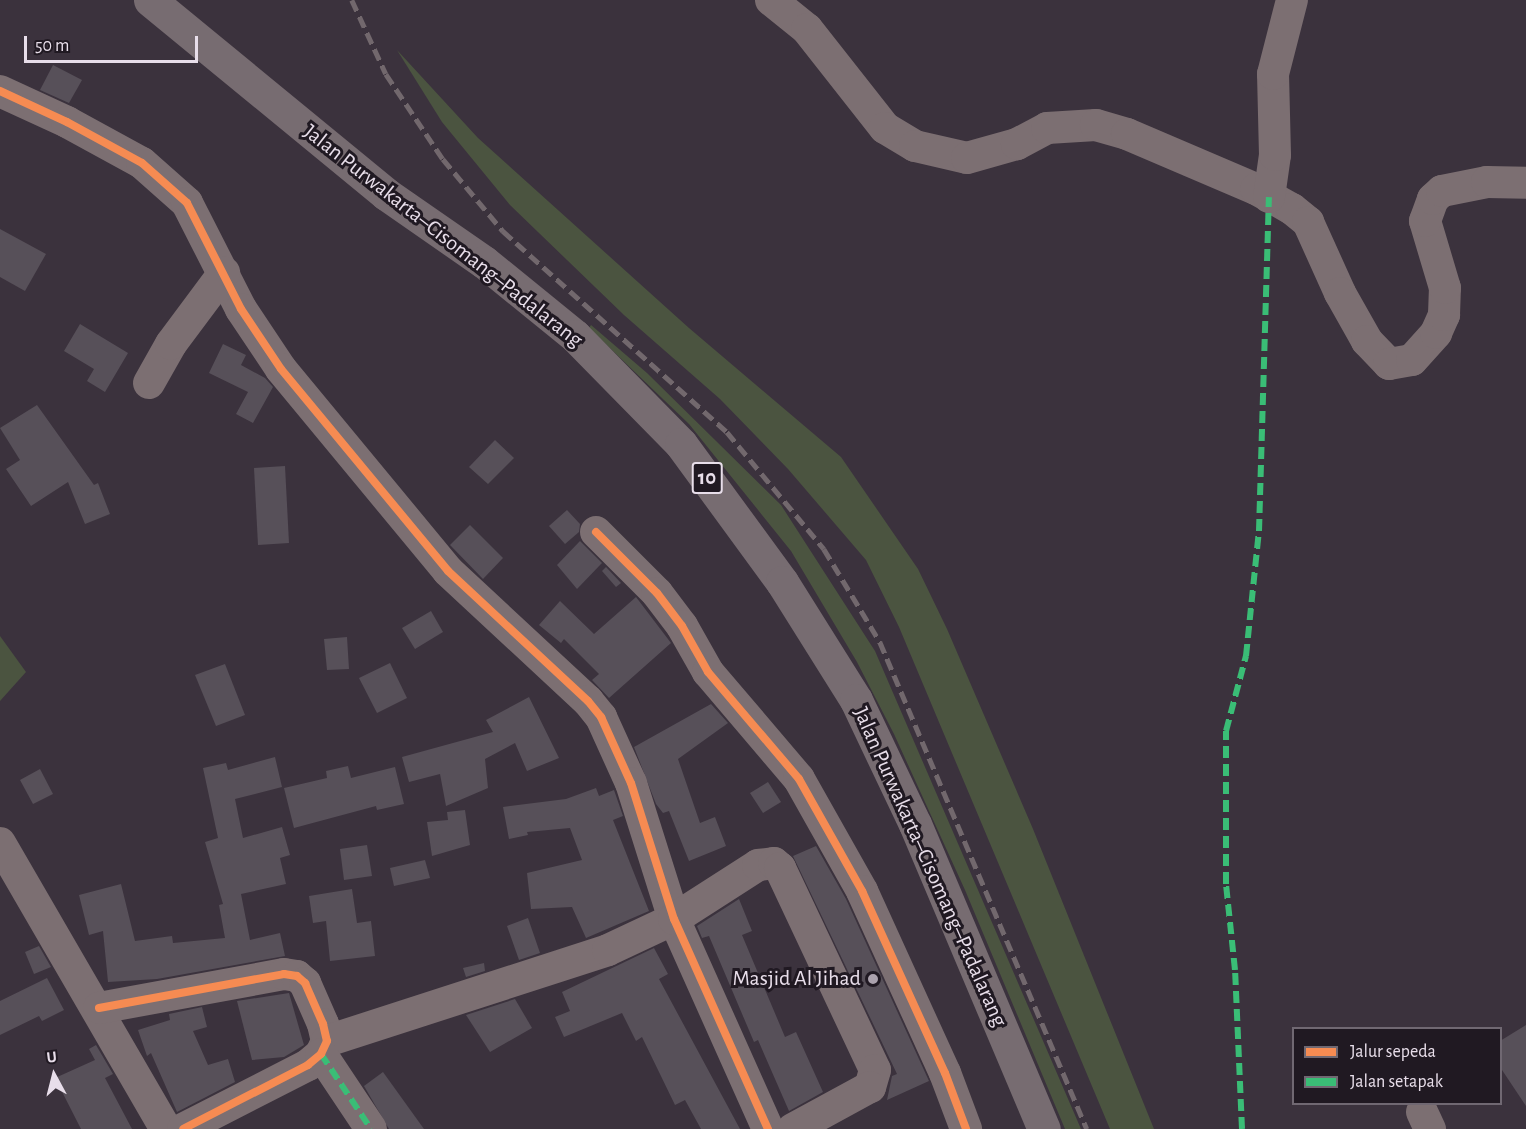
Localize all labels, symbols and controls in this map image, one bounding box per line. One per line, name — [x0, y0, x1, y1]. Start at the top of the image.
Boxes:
scale bar — [27, 24, 201, 62]
text: 50 m — [35, 37, 69, 55]
street label: Jalan Purwakarta–Cisomang–Padalarang — [298, 119, 588, 353]
road number: 10 — [690, 460, 724, 496]
street label: Jalan Purwakarta–Cisomang–Padalarang — [847, 703, 1013, 1031]
place label: Masjid Al Jihad — [732, 966, 861, 992]
marker: Masjid Al Jihad — [866, 972, 880, 986]
legend — [1292, 1027, 1502, 1105]
text: Jalur sepeda — [1350, 1043, 1436, 1061]
north arrow — [24, 1045, 84, 1105]
text: U — [46, 1049, 58, 1066]
text: Jalan setapak — [1350, 1073, 1443, 1091]

